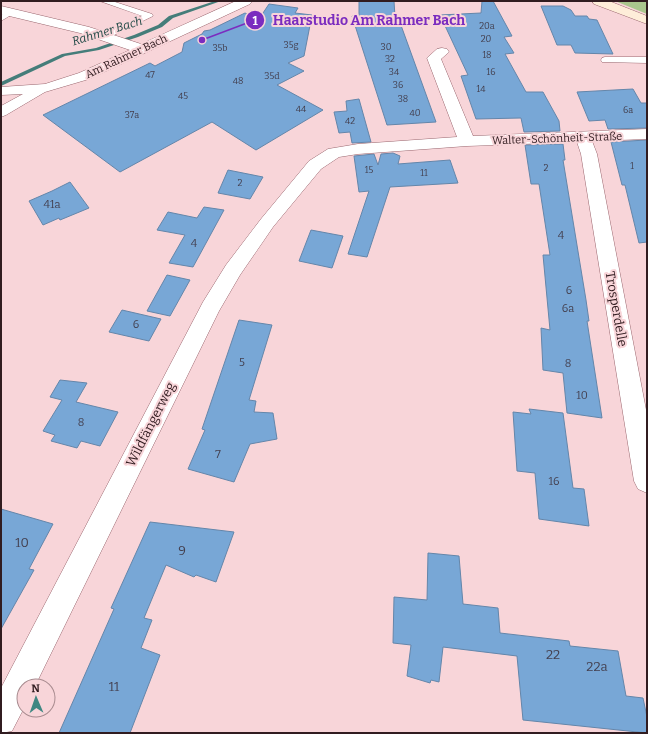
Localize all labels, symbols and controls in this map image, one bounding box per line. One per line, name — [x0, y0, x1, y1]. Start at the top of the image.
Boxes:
callout: Haarstudio Am Rahmer Bach — [245, 7, 473, 33]
text: Haarstudio Am Rahmer Bach — [273, 12, 465, 29]
water label: Rahmer Bach — [70, 14, 144, 48]
text: 1 — [252, 14, 258, 28]
house number: 20a — [479, 21, 495, 31]
street label: Am Rahmer Bach — [83, 32, 169, 81]
house number: 20 — [481, 34, 492, 44]
house number: 35g — [284, 40, 298, 50]
house number: 30 — [381, 42, 392, 52]
house number: 35b — [212, 43, 228, 53]
house number: 18 — [482, 50, 492, 60]
house number: 32 — [385, 54, 395, 64]
house number: 34 — [389, 67, 400, 77]
house number: 16 — [487, 67, 495, 77]
house number: 47 — [145, 70, 155, 80]
house number: 35d — [264, 71, 280, 81]
house number: 48 — [233, 76, 243, 86]
house number: 36 — [393, 80, 403, 90]
house number: 14 — [477, 84, 486, 94]
house number: 45 — [178, 91, 188, 101]
house number: 38 — [398, 94, 408, 104]
house number: 44 — [296, 104, 307, 114]
house number: 6a — [623, 105, 633, 115]
house number: 40 — [409, 108, 421, 118]
house number: 37a — [125, 110, 139, 120]
house number: 42 — [345, 116, 355, 126]
street label: Walter-Schönheit-Straße — [492, 130, 622, 147]
house number: 1 — [630, 161, 634, 171]
house number: 2 — [544, 163, 549, 173]
house number: 15 — [365, 165, 373, 175]
house number: 11 — [420, 168, 428, 178]
house number: 2 — [238, 178, 243, 188]
house number: 41a — [44, 198, 60, 211]
house number: 4 — [558, 229, 565, 242]
house number: 4 — [191, 237, 198, 250]
street label: Trosperdelle — [603, 270, 631, 348]
house number: 6 — [566, 284, 572, 297]
house number: 6a — [562, 302, 574, 315]
house number: 6 — [133, 318, 139, 331]
house number: 5 — [239, 356, 245, 369]
house number: 8 — [565, 357, 571, 370]
street label: Wildfängerweg — [123, 380, 178, 469]
house number: 10 — [576, 389, 588, 402]
house number: 8 — [78, 416, 84, 429]
house number: 7 — [215, 448, 221, 461]
house number: 16 — [549, 475, 559, 488]
house number: 10 — [15, 535, 29, 550]
house number: 9 — [178, 543, 186, 558]
house number: 22 — [546, 647, 560, 662]
house number: 22a — [586, 659, 608, 674]
north arrow — [16, 678, 56, 718]
house number: 11 — [109, 679, 120, 694]
text: N — [31, 682, 41, 695]

